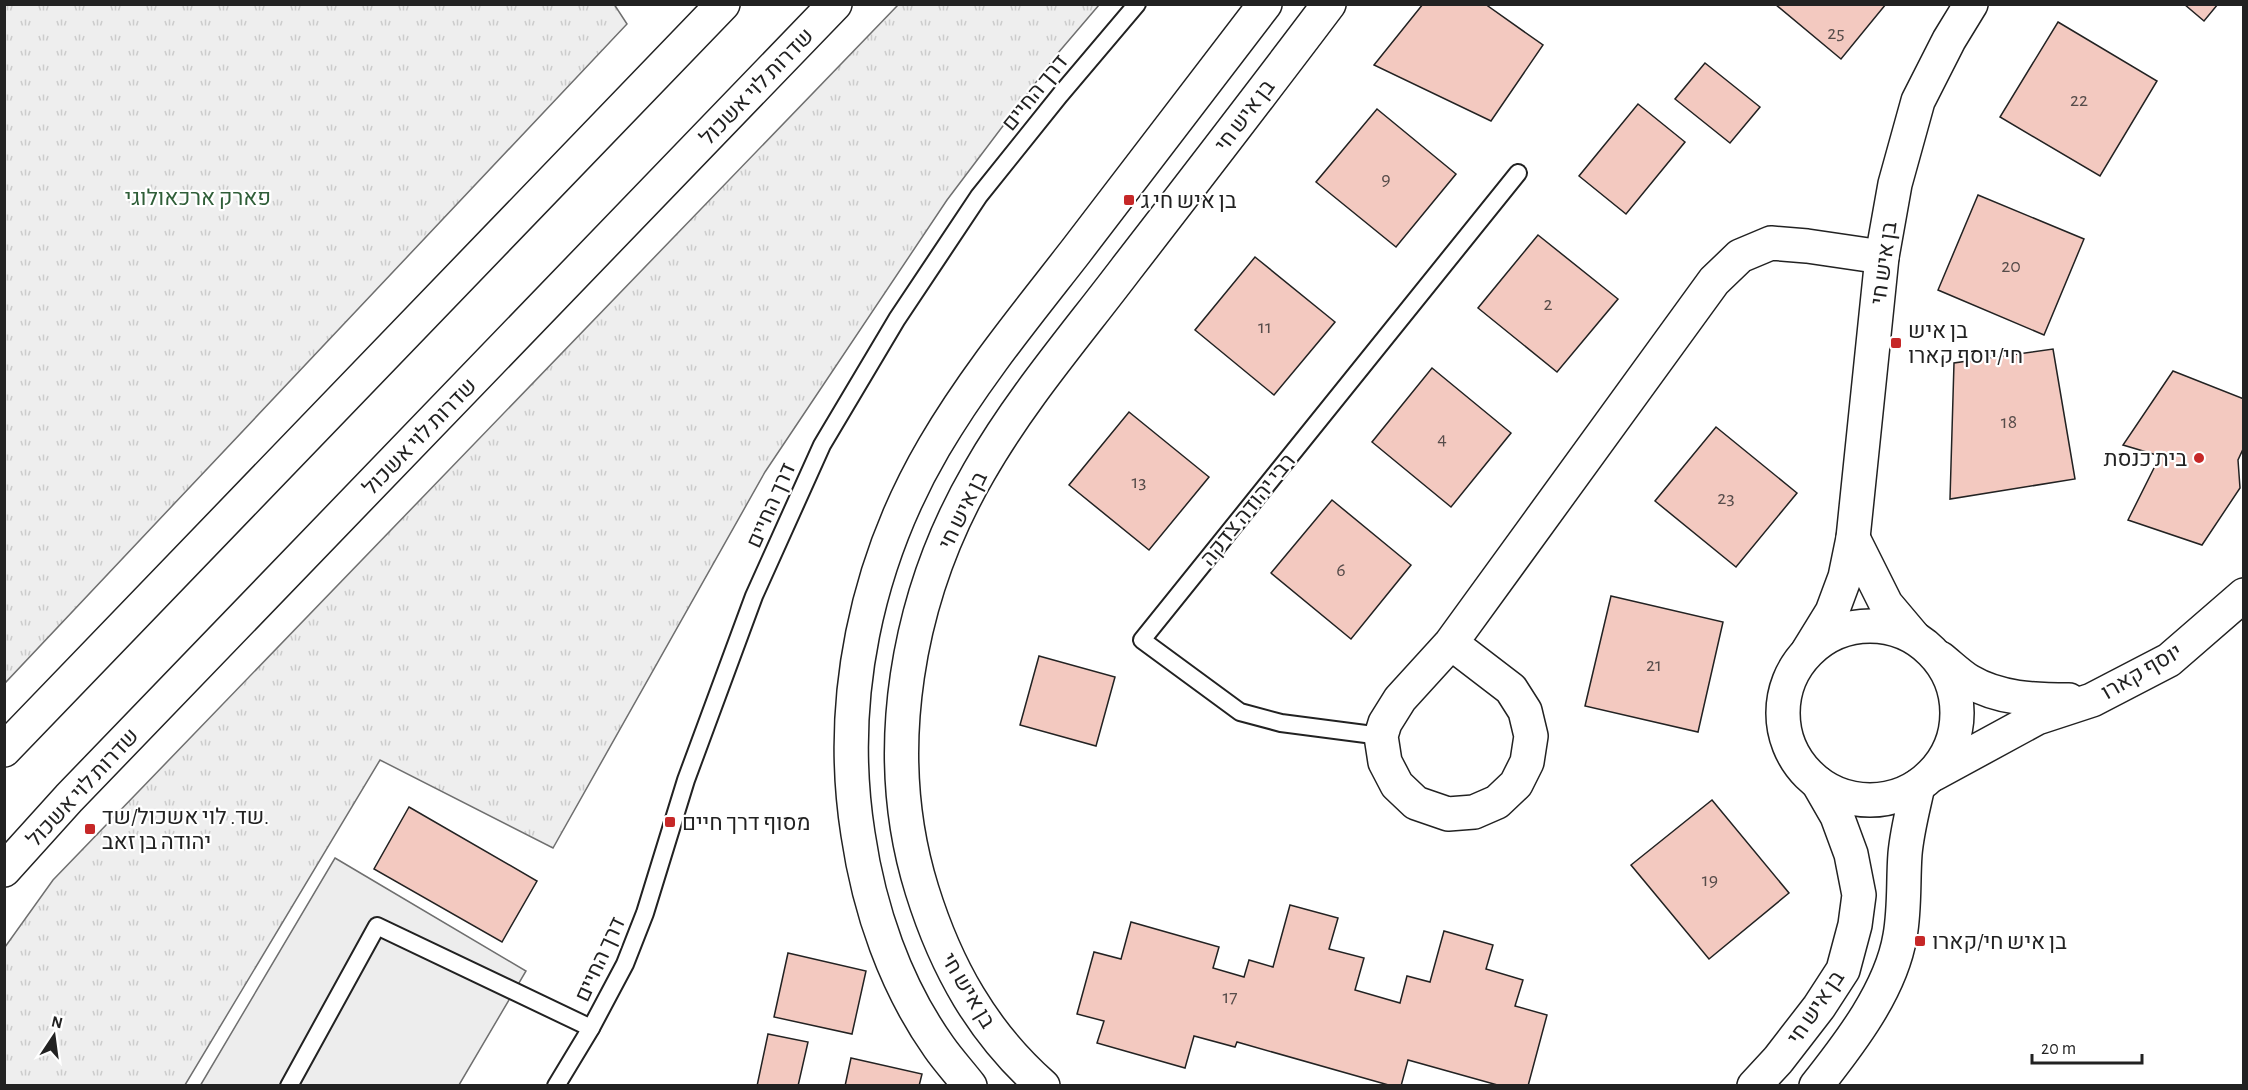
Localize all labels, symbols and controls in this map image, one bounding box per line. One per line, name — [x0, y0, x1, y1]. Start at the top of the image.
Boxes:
house number: 25 — [1827, 23, 1845, 43]
street label: שדרות לוי אשכול — [696, 24, 818, 149]
street label: דרך החיים — [998, 51, 1072, 135]
street label: בן איש חי — [1211, 75, 1279, 156]
house number: 22 — [2070, 90, 2088, 110]
house number: 9 — [1381, 169, 1391, 189]
park label: פארק ארכאולוגי — [125, 187, 271, 209]
place label: בן איש חי ג — [1141, 190, 1237, 212]
marker: בן איש חי ג — [1122, 193, 1136, 207]
street label: בן איש חי — [1867, 220, 1901, 306]
house number: 20 — [2001, 256, 2021, 276]
house number: 2 — [1543, 294, 1553, 314]
house number: 11 — [1258, 317, 1272, 337]
place label: בן איש חי/יוסף קארו — [1908, 320, 2023, 367]
marker: בן איש חי/יוסף קארו — [1889, 336, 1903, 350]
street label: שדרות לוי אשכול — [359, 374, 481, 499]
house number: 18 — [2001, 412, 2017, 432]
house number: 4 — [1437, 429, 1447, 449]
place label: בית כנסת — [2104, 448, 2187, 470]
street label: רבי יהודה צדקה — [1196, 450, 1299, 570]
marker: בית כנסת — [2192, 451, 2206, 465]
street label: דרך החיים — [742, 460, 799, 551]
street label: בן איש חי — [935, 468, 991, 553]
house number: 13 — [1131, 472, 1147, 492]
house number: 23 — [1717, 488, 1735, 508]
house number: 6 — [1336, 560, 1346, 580]
street label: יוסף קארו — [2098, 640, 2185, 704]
house number: 21 — [1646, 655, 1662, 675]
street label: שדרות לוי אשכול — [23, 724, 143, 851]
place label: שד. לוי אשכול/שד. יהודה בן זאב — [102, 806, 269, 853]
place label: מסוף דרך חיים — [682, 812, 811, 834]
marker: מסוף דרך חיים — [663, 815, 677, 829]
marker: שד. לוי אשכול/שד. יהודה בן זאב — [83, 822, 97, 836]
house number: 19 — [1702, 870, 1718, 890]
street label: דרך החיים — [571, 914, 629, 1005]
place label: בן איש חי/קארו — [1932, 931, 2067, 953]
marker: בן איש חי/קארו — [1913, 934, 1927, 948]
street label: בן איש חי — [937, 949, 999, 1032]
street label: בן איש חי — [1783, 967, 1848, 1048]
house number: 17 — [1222, 987, 1238, 1007]
north arrow — [24, 1006, 84, 1066]
text: N — [50, 1013, 64, 1031]
scale bar — [2032, 1027, 2142, 1065]
text: 20 m — [2041, 1040, 2076, 1058]

